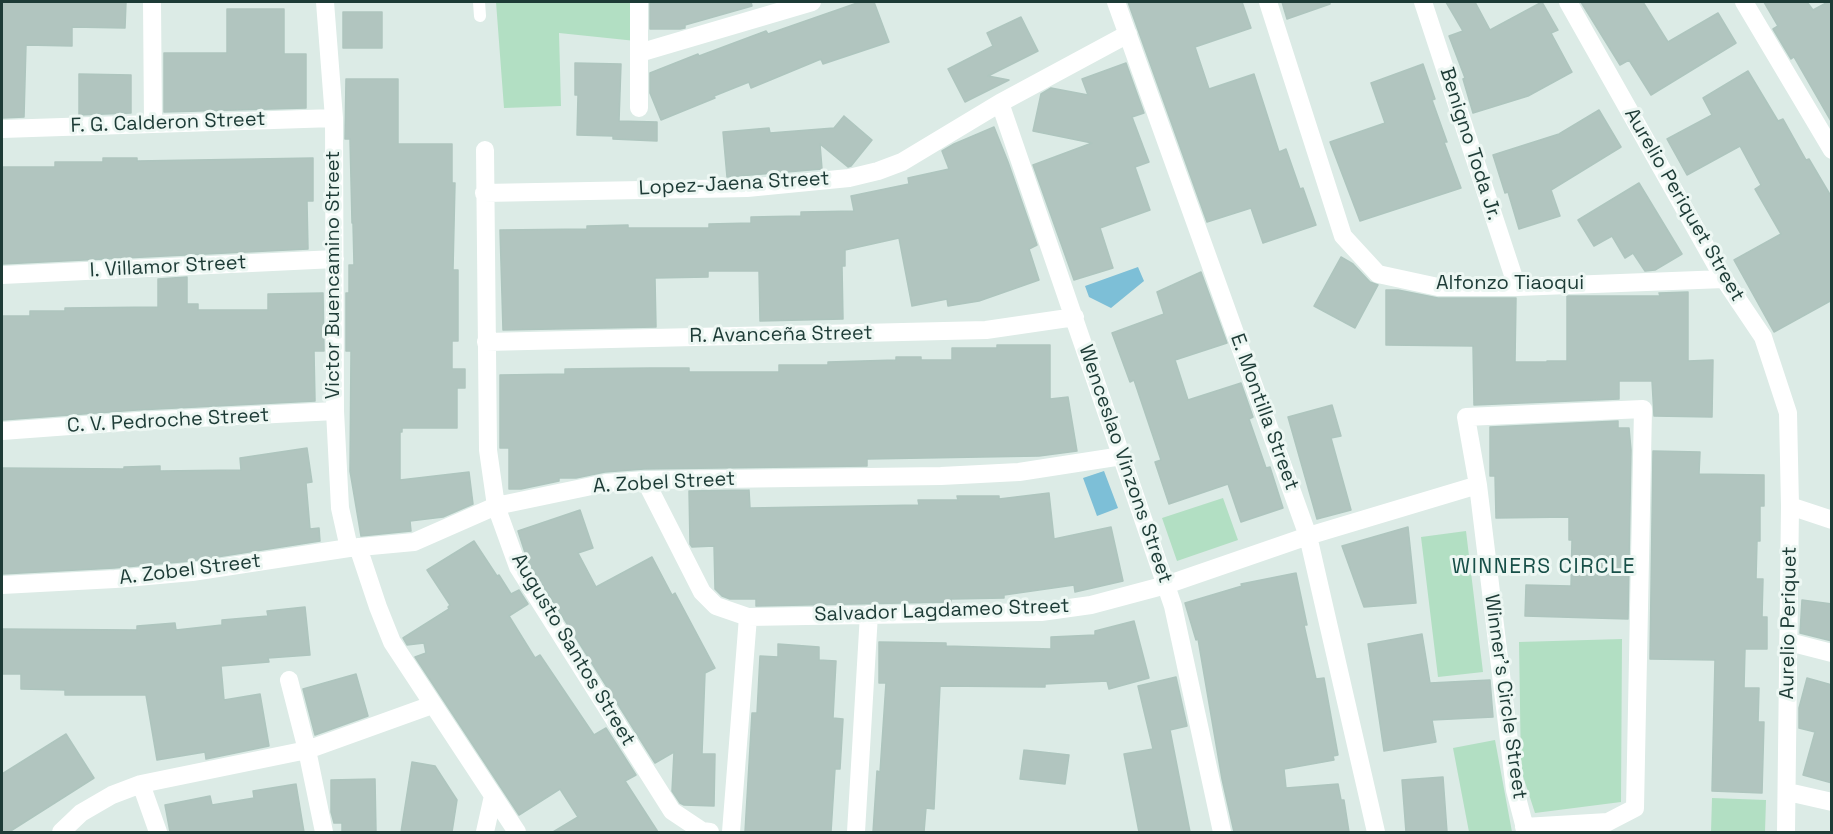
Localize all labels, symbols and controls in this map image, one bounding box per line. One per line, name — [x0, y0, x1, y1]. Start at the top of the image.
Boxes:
street label: Benigno Toda Jr. — [1434, 65, 1506, 223]
street label: Aurelio Periquet Street — [1619, 104, 1749, 306]
street label: F. G. Calderon Street — [70, 108, 266, 138]
street label: Victor Buencamino Street — [322, 151, 346, 399]
street label: Lopez-Jaena Street — [638, 167, 830, 201]
street label: I. Villamor Street — [89, 251, 247, 283]
street label: Alfonzo Tiaoqui — [1436, 272, 1584, 296]
street label: R. Avanceña Street — [689, 321, 873, 349]
street label: E. Montilla Street — [1225, 330, 1303, 494]
street label: Wenceslao Vinzons Street — [1073, 342, 1177, 586]
street label: C. V. Pedroche Street — [66, 404, 270, 438]
street label: A. Zobel Street — [592, 467, 736, 499]
street label: Aurelio Periquet — [1776, 546, 1802, 700]
street label: A. Zobel Street — [118, 549, 262, 591]
street label: Augusto Santos Street — [506, 549, 640, 751]
district label: WINNERS CIRCLE — [1452, 554, 1636, 580]
street label: Winner's Circle Street — [1479, 593, 1531, 801]
street label: Salvador Lagdameo Street — [814, 595, 1070, 627]

